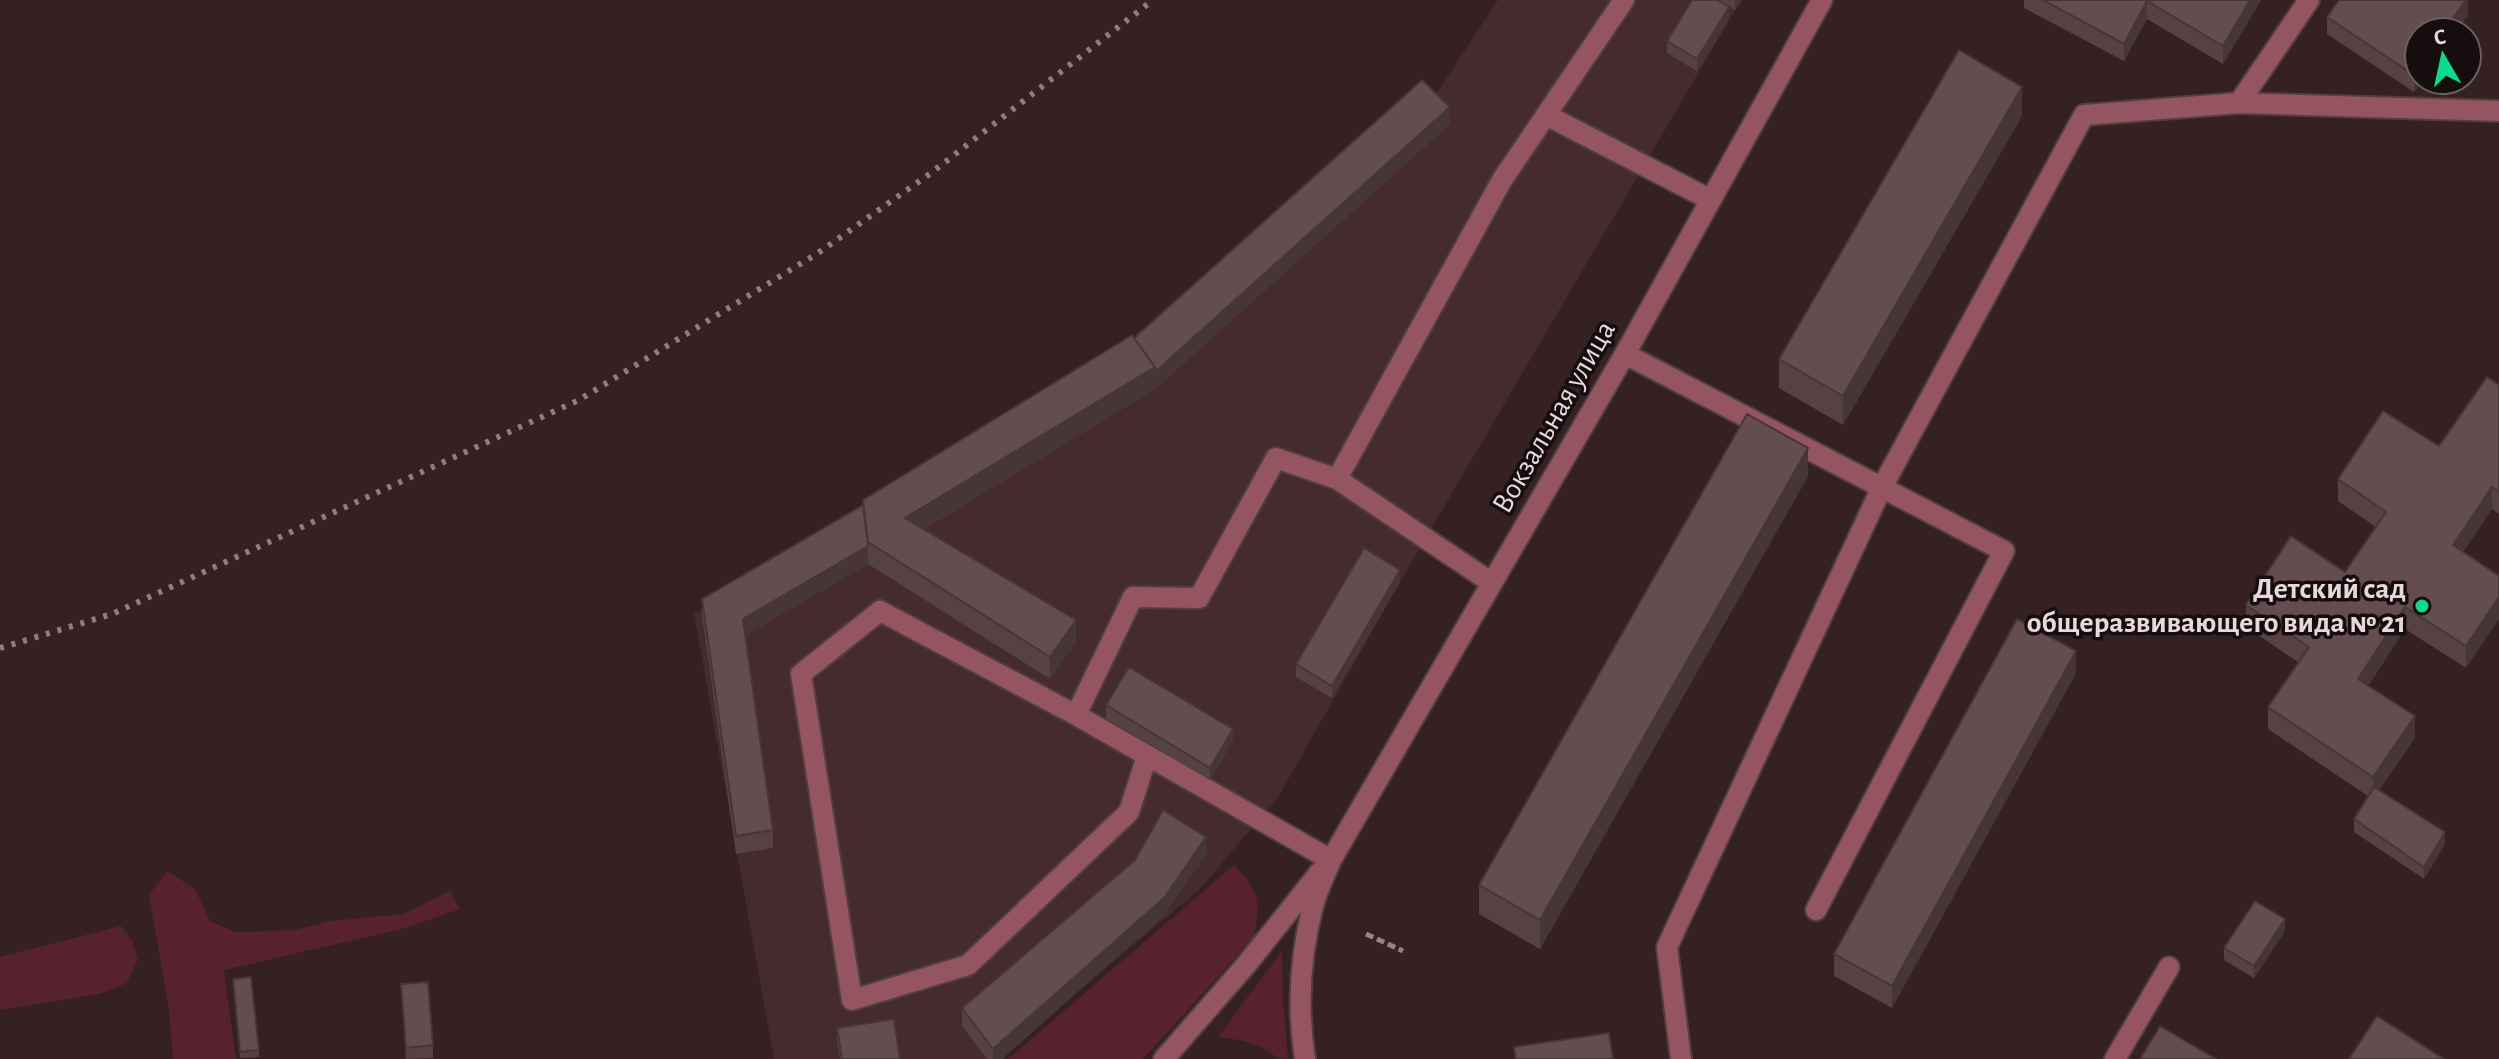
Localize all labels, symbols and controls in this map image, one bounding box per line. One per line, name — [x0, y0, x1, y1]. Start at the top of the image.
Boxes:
north arrow — [2403, 16, 2483, 96]
text: С — [2432, 25, 2448, 49]
street label: Вокзальная улица — [1487, 316, 1621, 518]
place label: Детский сад общеразвивающего вида № 21 — [2027, 574, 2406, 638]
marker: Детский сад общеразвивающего вида № 21 — [2413, 597, 2431, 615]

